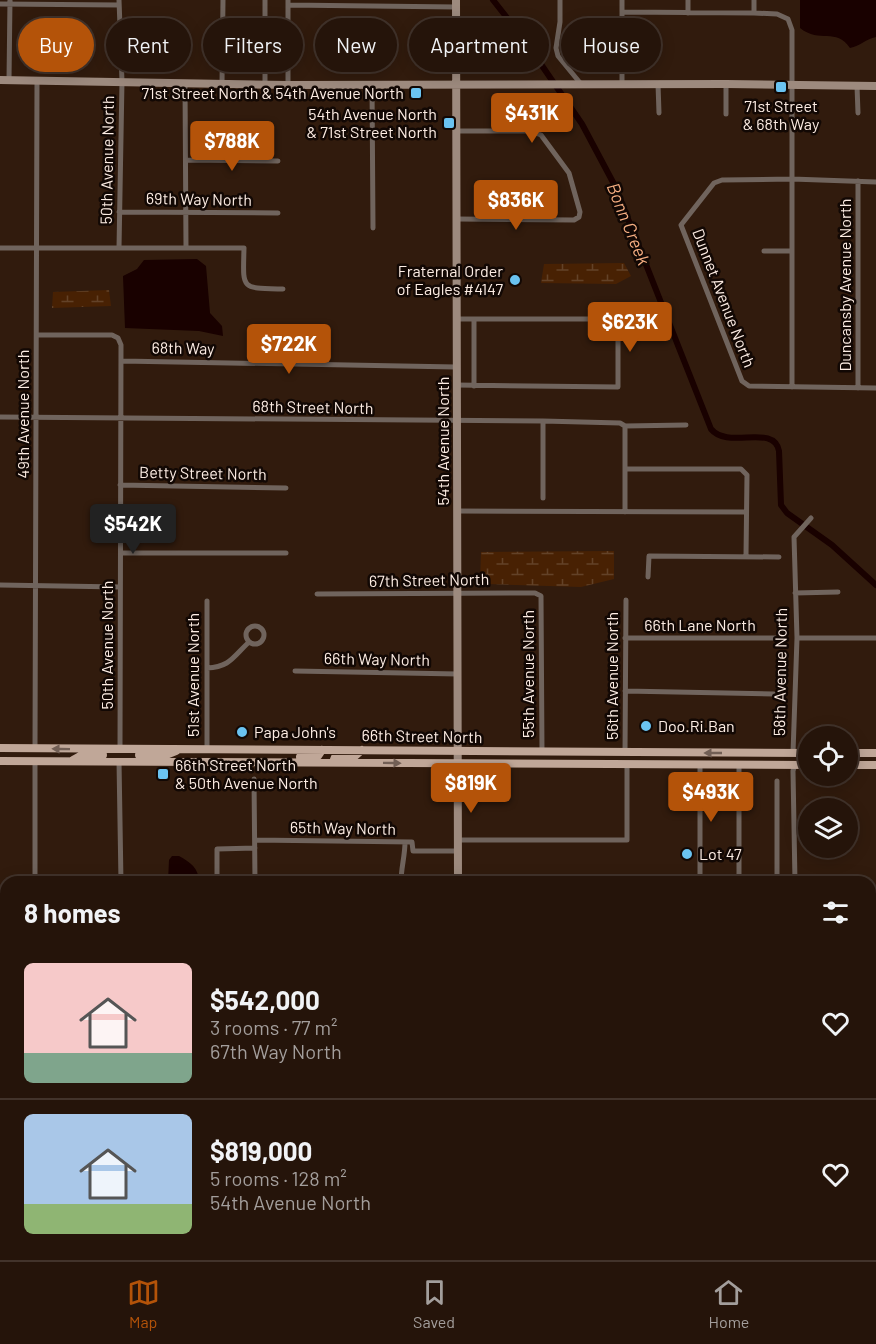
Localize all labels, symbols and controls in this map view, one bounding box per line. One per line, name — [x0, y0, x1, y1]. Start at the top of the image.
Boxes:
chip: Buy — [18, 18, 94, 72]
chip: Rent — [106, 18, 191, 72]
chip: Filters — [203, 18, 303, 72]
chip: New — [315, 18, 397, 72]
chip: Apartment — [409, 18, 549, 72]
chip: House — [561, 18, 661, 72]
marker: 71st Street & 68th Way — [774, 80, 788, 94]
place label: 71st Street North & 54th Avenue North — [141, 83, 404, 102]
marker: 71st Street North & 54th Avenue North — [409, 86, 423, 100]
pin: $431K — [490, 93, 574, 144]
street label: 50th Avenue North — [96, 95, 117, 225]
place label: 71st Street & 68th Way — [743, 96, 820, 133]
text: $431K — [505, 100, 559, 124]
place label: 54th Avenue North & 71st Street North — [306, 104, 437, 141]
marker: 54th Avenue North & 71st Street North — [442, 116, 456, 130]
pin: $788K — [190, 121, 274, 172]
text: $788K — [204, 128, 260, 152]
water label: Bonn Creek — [602, 179, 656, 268]
pin: $836K — [474, 180, 558, 231]
text: $836K — [488, 187, 544, 211]
street label: 69th Way North — [146, 188, 252, 209]
street label: Duncansby Avenue North — [835, 199, 854, 371]
street label: Dunnet Avenue North — [689, 226, 760, 370]
place label: Fraternal Order of Eagles #4147 — [397, 261, 503, 298]
marker: Fraternal Order of Eagles #4147 — [508, 273, 522, 287]
pin: $623K — [588, 302, 672, 353]
text: $623K — [602, 309, 658, 333]
pin: $722K — [247, 324, 331, 375]
text: $722K — [261, 331, 317, 355]
street label: 68th Way — [151, 337, 215, 358]
street label: 49th Avenue North — [13, 350, 32, 478]
street label: 54th Avenue North — [433, 377, 452, 505]
street label: 68th Street North — [252, 396, 374, 417]
street label: Betty Street North — [139, 462, 267, 483]
pin: $542K — [91, 504, 175, 555]
text: $542K — [104, 511, 162, 535]
street label: 67th Street North — [369, 569, 489, 590]
street label: 50th Avenue North — [97, 581, 116, 710]
street label: 58th Avenue North — [769, 608, 790, 736]
street label: 55th Avenue North — [518, 610, 537, 738]
street label: 56th Avenue North — [602, 612, 621, 740]
street label: 51st Avenue North — [183, 613, 202, 737]
street label: 66th Lane North — [644, 615, 756, 634]
street label: 66th Way North — [324, 648, 430, 669]
place label: Doo.Ri.Ban — [658, 716, 735, 735]
marker: Doo.Ri.Ban — [639, 719, 653, 733]
place label: Papa John's — [254, 722, 336, 741]
marker: Papa John's — [235, 725, 249, 739]
street label: 66th Street North — [361, 725, 483, 746]
map controls — [798, 726, 858, 858]
button: locate — [798, 726, 858, 786]
one-way arrow — [52, 744, 71, 754]
one-way arrow — [704, 748, 723, 758]
place label: 66th Street North & 50th Avenue North — [175, 755, 318, 792]
one-way arrow — [382, 758, 401, 768]
pin: $819K — [429, 763, 513, 814]
marker: 66th Street North & 50th Avenue North — [156, 767, 170, 781]
text: $819K — [445, 770, 497, 794]
pin: $493K — [669, 772, 753, 823]
text: $493K — [682, 779, 740, 803]
button: layers — [798, 798, 858, 858]
street label: 65th Way North — [290, 817, 396, 838]
place label: Lot 47 — [699, 844, 742, 863]
marker: Lot 47 — [680, 847, 694, 861]
icon: filters — [819, 896, 852, 929]
text: 8 homes — [24, 897, 121, 928]
text: $542,000 — [210, 984, 320, 1015]
icon: home — [72, 987, 144, 1059]
icon: heart — [819, 1007, 852, 1040]
text: 3 rooms · 77 m² — [210, 1015, 338, 1039]
text: 67th Way North — [210, 1039, 342, 1063]
text: $819,000 — [210, 1135, 312, 1166]
icon: home — [72, 1138, 144, 1210]
icon: heart — [819, 1158, 852, 1191]
text: 5 rooms · 128 m² — [210, 1166, 347, 1190]
text: 54th Avenue North — [210, 1190, 371, 1214]
tab: Map — [127, 1276, 160, 1331]
tab: Saved — [413, 1276, 455, 1331]
tab: Home — [708, 1276, 749, 1331]

